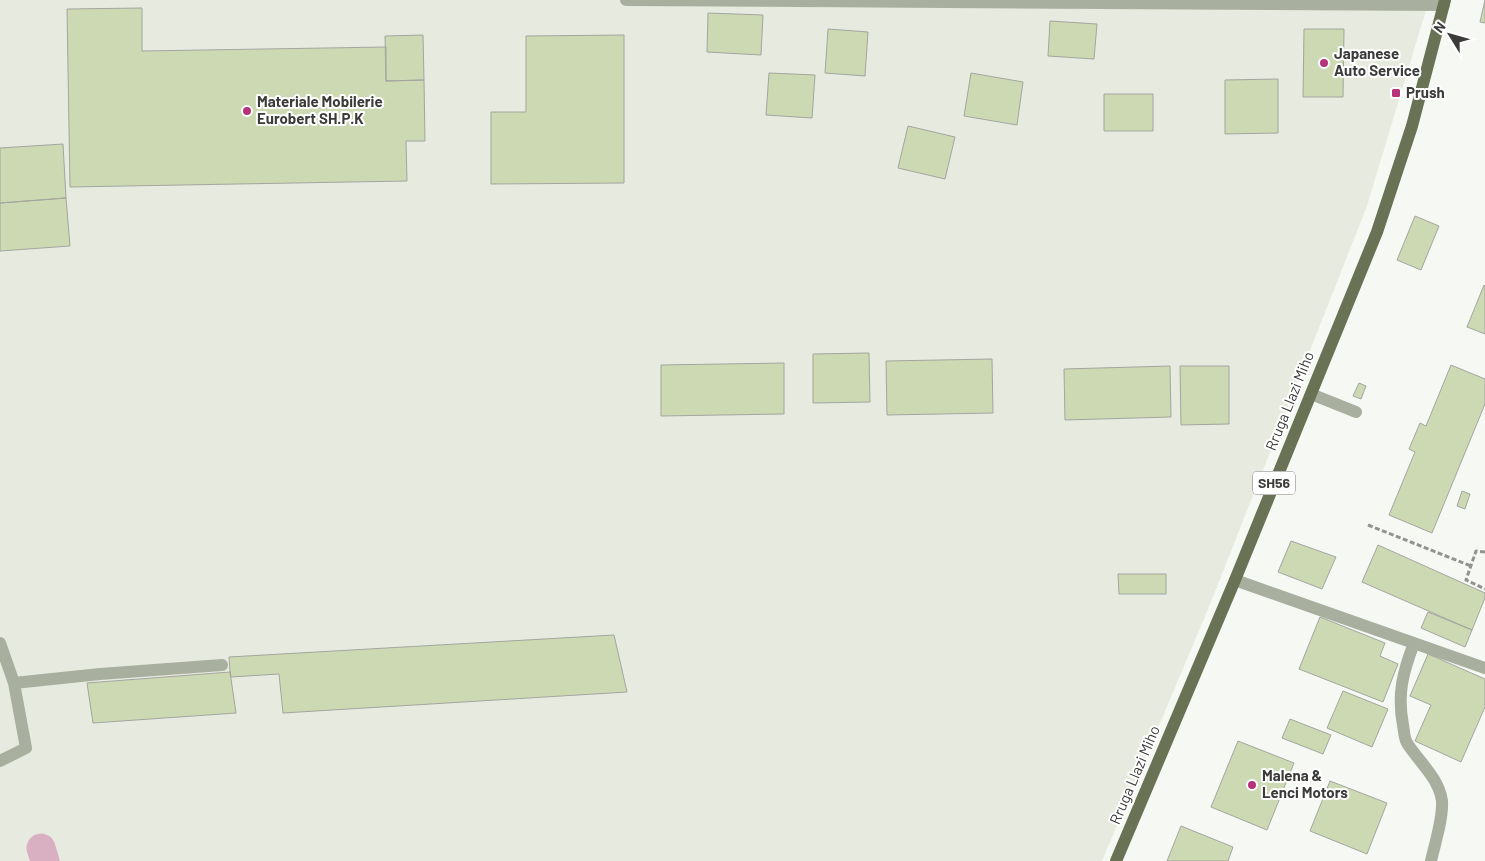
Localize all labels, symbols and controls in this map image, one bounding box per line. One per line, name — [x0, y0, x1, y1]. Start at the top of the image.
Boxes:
north arrow — [1425, 10, 1475, 60]
text: N — [1430, 18, 1449, 36]
place label: Japanese Auto Service — [1334, 44, 1420, 79]
marker: Japanese Auto Service — [1318, 57, 1330, 69]
place label: Prush — [1406, 83, 1445, 101]
marker: Prush — [1390, 87, 1402, 99]
place label: Materiale Mobilerie Eurobert SH.P.K — [257, 92, 383, 127]
marker: Materiale Mobilerie Eurobert SH.P.K — [241, 105, 253, 117]
street label: Rruga Llazi Miho — [1261, 348, 1317, 453]
road number: SH56 — [1253, 472, 1295, 494]
street label: Rruga Llazi Miho — [1105, 723, 1163, 827]
place label: Malena & Lenci Motors — [1262, 766, 1348, 801]
marker: Malena & Lenci Motors — [1246, 779, 1258, 791]

